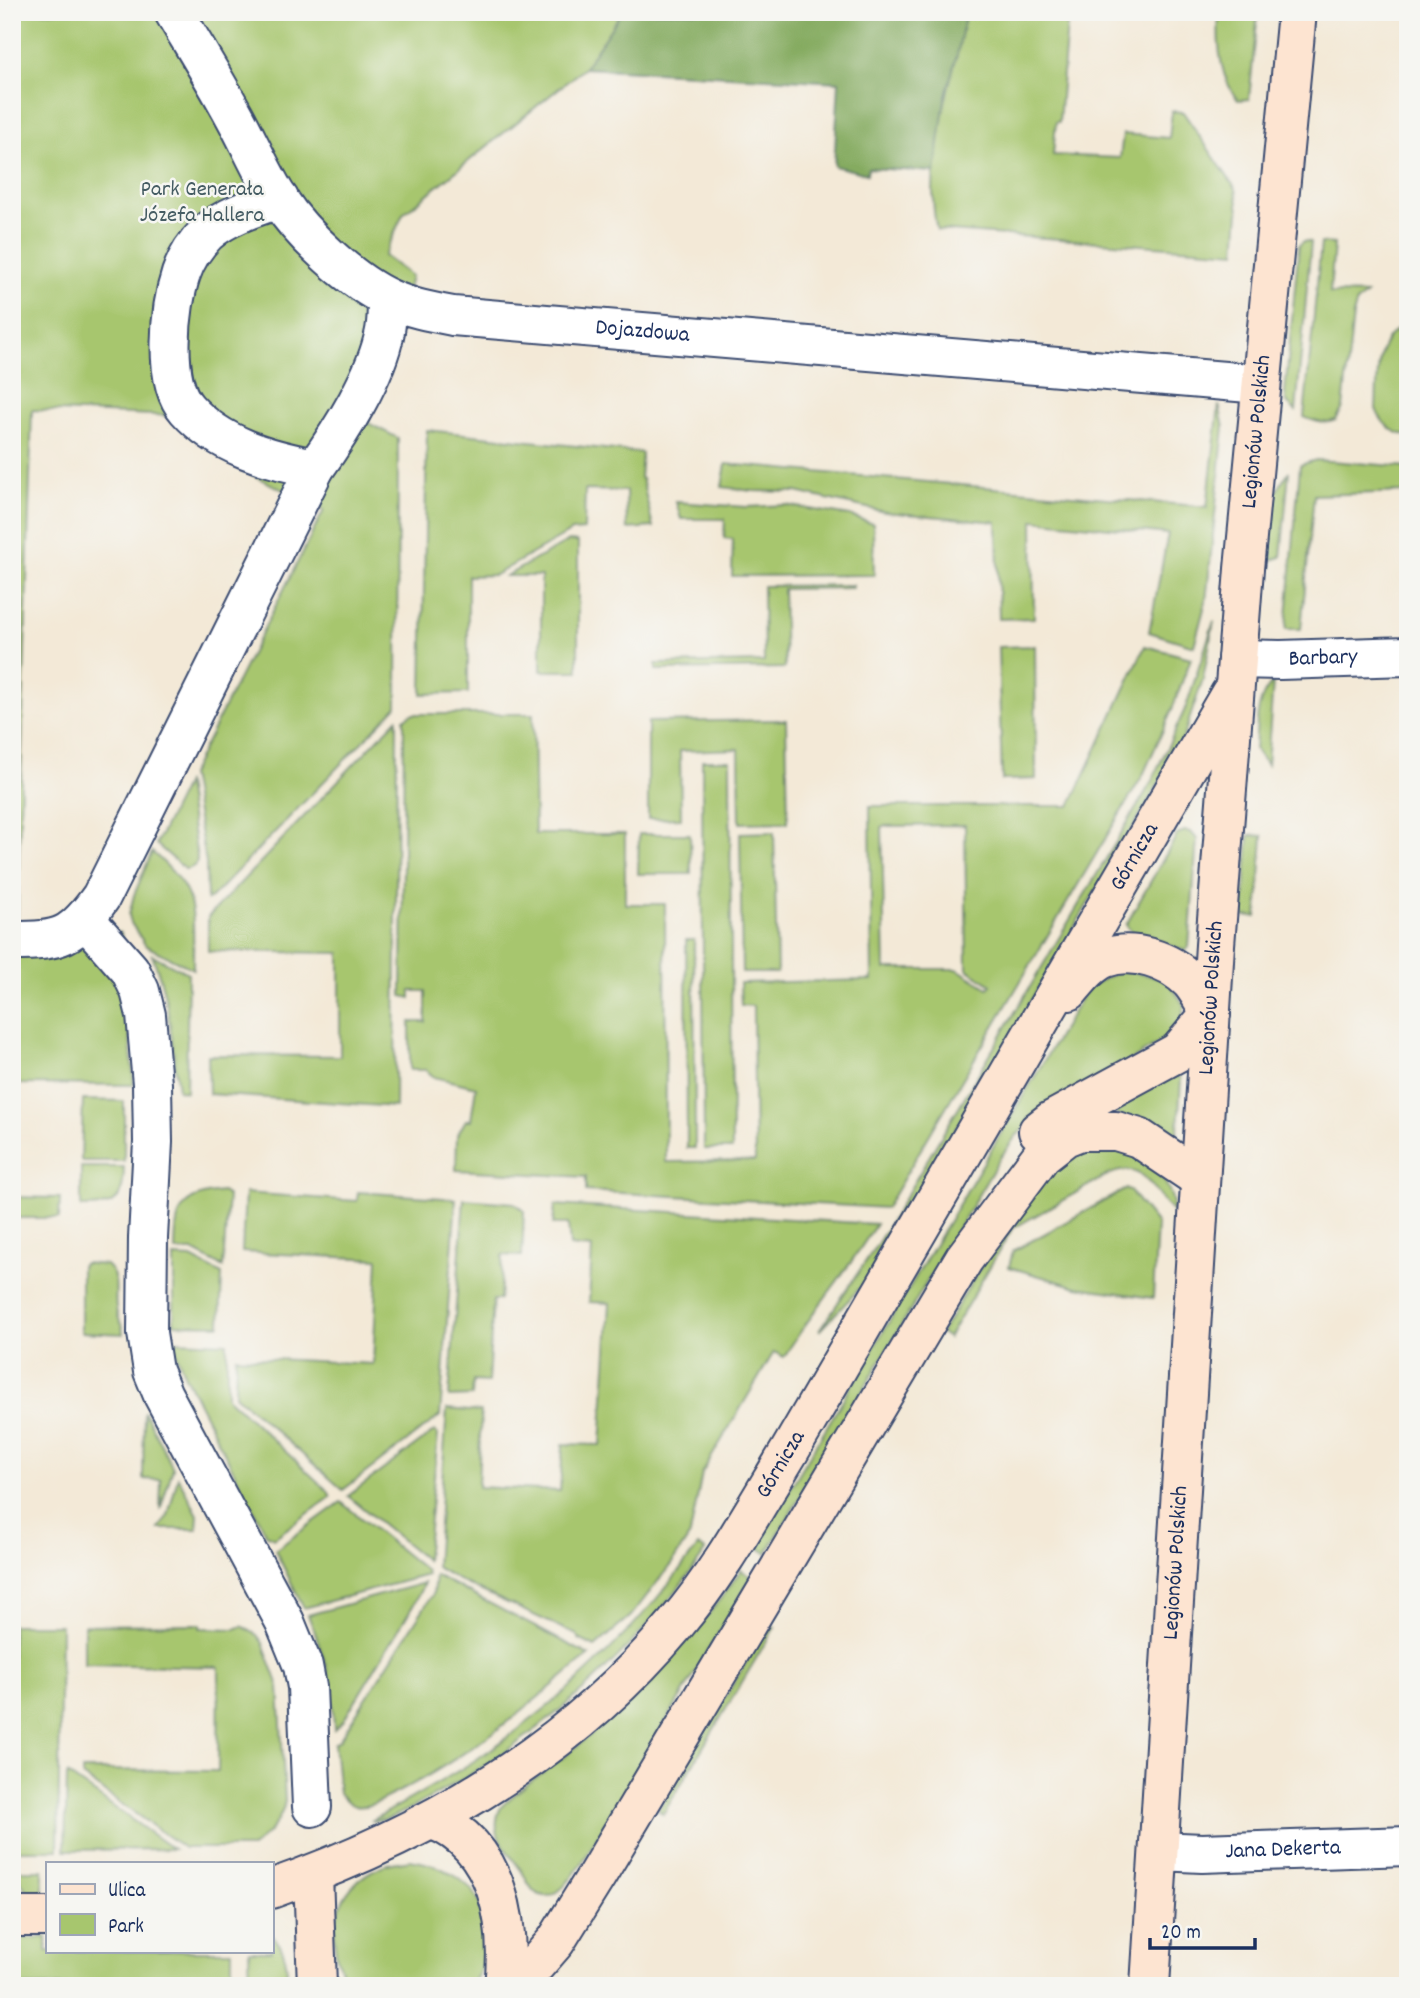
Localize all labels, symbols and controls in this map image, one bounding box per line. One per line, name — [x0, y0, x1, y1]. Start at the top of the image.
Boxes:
park label: Park Generała Józefa Hallera — [140, 174, 265, 233]
street label: Dojazdowa — [594, 312, 692, 352]
street label: Legionów Polskich — [1233, 353, 1281, 510]
street label: Barbary — [1288, 641, 1359, 676]
street label: Górnicza — [1102, 816, 1169, 898]
street label: Legionów Polskich — [1190, 920, 1233, 1076]
street label: Górnicza — [748, 1424, 815, 1505]
street label: Legionów Polskich — [1155, 1485, 1198, 1641]
street label: Jana Dekerta — [1225, 1832, 1342, 1869]
legend — [46, 1862, 273, 1952]
text: Ulica — [108, 1877, 146, 1907]
scale bar — [1150, 1907, 1256, 1951]
text: Park — [108, 1913, 144, 1943]
text: 20 m — [1161, 1919, 1201, 1949]

